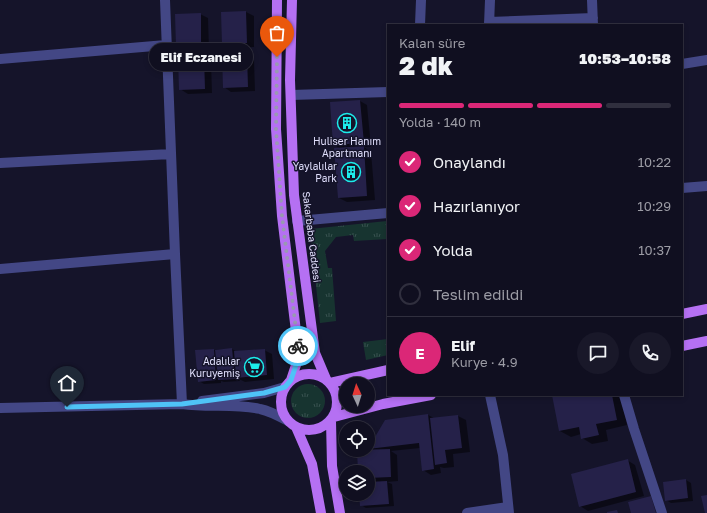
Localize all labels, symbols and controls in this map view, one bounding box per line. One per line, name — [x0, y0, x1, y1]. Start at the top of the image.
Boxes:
pin — [260, 16, 294, 57]
icon: bag — [266, 22, 288, 44]
text: Kalan süre — [399, 35, 465, 51]
callout: Elif Eczanesi — [149, 43, 253, 71]
text: Elif Eczanesi — [161, 49, 241, 65]
text: 10:53–10:58 — [579, 49, 671, 67]
text: 2 dk — [399, 50, 453, 81]
building icon: Huliser Hanım Apartmanı — [336, 112, 358, 134]
text: Yolda · 140 m — [399, 114, 481, 130]
place label: Huliser Hanım Apartmanı — [313, 135, 381, 159]
icon: check — [399, 151, 421, 173]
text: Onaylandı — [433, 153, 506, 171]
text: 10:22 — [638, 154, 671, 170]
place label: Yaylalılar Park — [293, 160, 337, 184]
building icon: Yaylalılar Park — [340, 161, 362, 183]
street label: Sakarbaba Caddesi — [300, 191, 324, 283]
icon: check — [399, 195, 421, 217]
text: Hazırlanıyor — [433, 197, 520, 215]
text: 10:29 — [637, 198, 671, 214]
icon: check — [399, 239, 421, 261]
text: Yolda — [433, 241, 473, 259]
text: 10:37 — [638, 242, 671, 258]
text: Teslim edildi — [433, 285, 523, 303]
courier — [278, 326, 318, 366]
button: chat — [577, 332, 619, 374]
button: phone — [629, 332, 671, 374]
icon: bike — [287, 335, 309, 357]
text: Elif — [451, 336, 475, 354]
text: E — [415, 344, 425, 362]
text: Kurye · 4.9 — [451, 354, 518, 370]
place label: Adalılar Kuruyemiş — [189, 355, 240, 379]
supermarket icon: Adalılar Kuruyemiş — [243, 356, 265, 378]
pin — [50, 366, 84, 407]
icon: home — [56, 372, 78, 394]
north arrow — [339, 377, 375, 413]
map controls — [339, 377, 375, 501]
button: locate — [339, 421, 375, 457]
button: layers — [339, 465, 375, 501]

